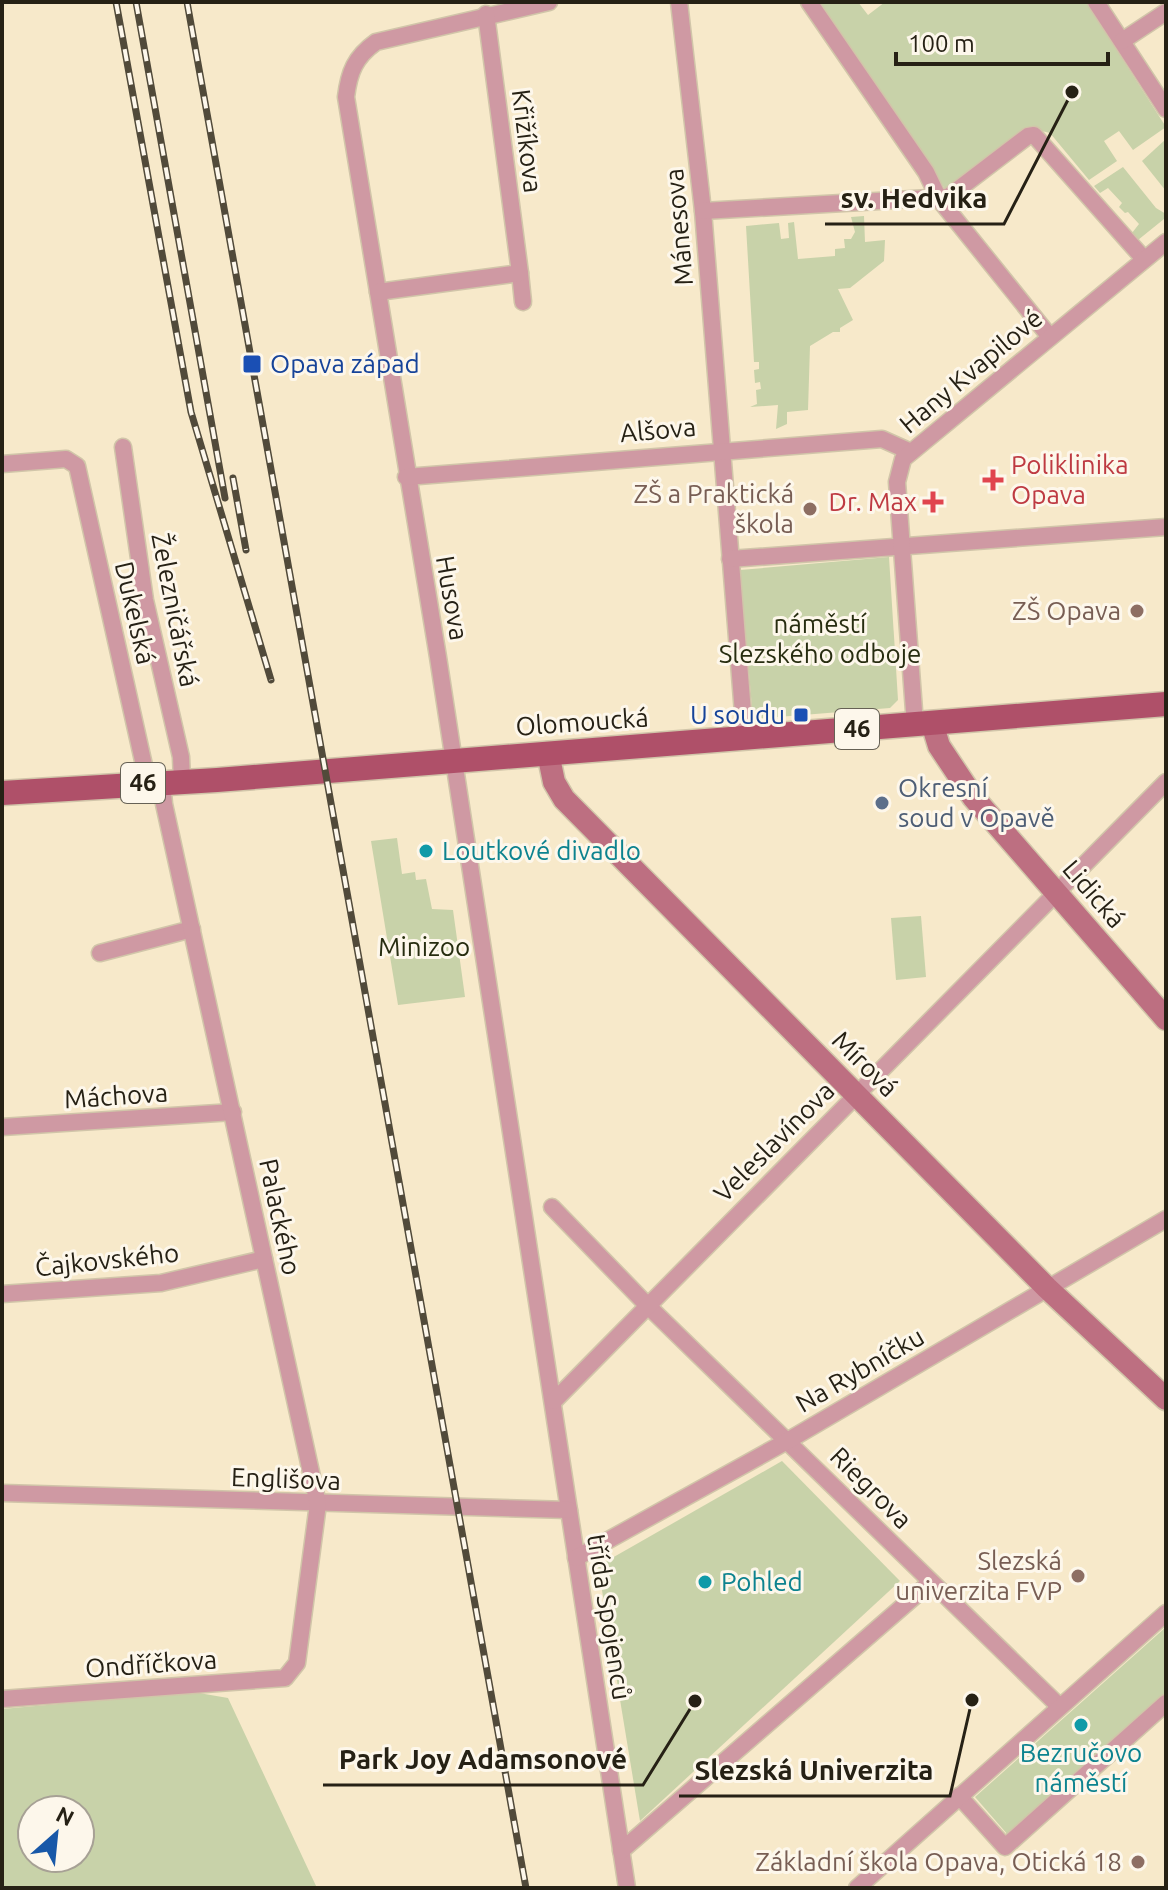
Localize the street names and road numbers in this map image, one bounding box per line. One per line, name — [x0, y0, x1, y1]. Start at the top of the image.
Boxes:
street label: Křižíkova — [507, 88, 548, 194]
street label: Mánesova — [659, 167, 698, 287]
street label: Hany Kvapilové — [894, 303, 1048, 439]
street label: Alšova — [619, 412, 697, 447]
street label: Železničářská — [146, 530, 206, 689]
street label: Husova — [431, 553, 474, 643]
street label: Dukelská — [110, 559, 161, 667]
street label: Olomoucká — [514, 702, 649, 741]
road number: 46 — [835, 709, 879, 749]
road number: 46 — [121, 763, 165, 803]
street label: Lidická — [1057, 854, 1131, 933]
street label: Mírová — [827, 1025, 904, 1102]
street label: Veleslavínova — [708, 1076, 840, 1208]
street label: Máchova — [63, 1077, 169, 1114]
street label: Palackého — [254, 1156, 307, 1278]
street label: Čajkovského — [34, 1238, 180, 1281]
street label: Na Rybníčku — [791, 1321, 929, 1418]
street label: Riegrova — [825, 1441, 918, 1534]
street label: Englišova — [231, 1462, 341, 1495]
street label: třída Spojenců — [582, 1532, 637, 1702]
street label: Ondříčkova — [84, 1644, 218, 1683]

